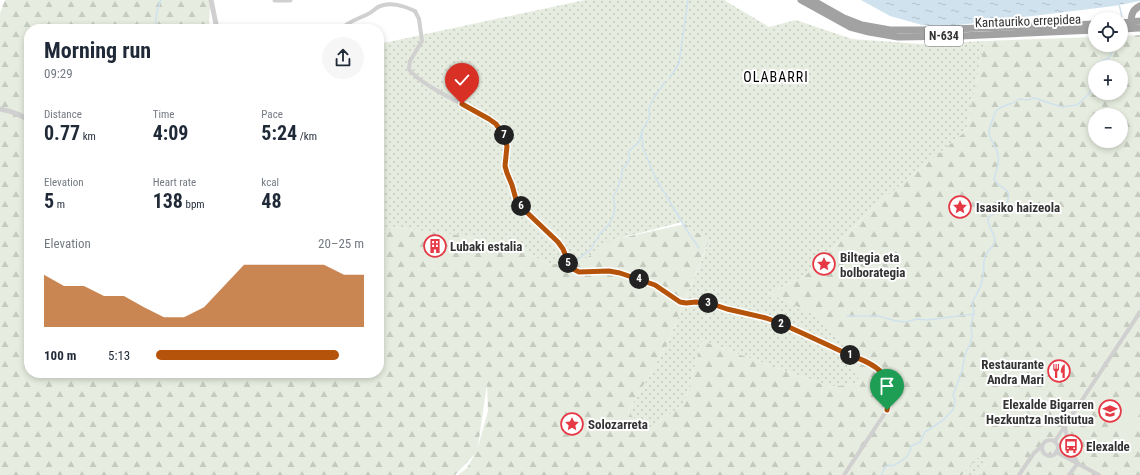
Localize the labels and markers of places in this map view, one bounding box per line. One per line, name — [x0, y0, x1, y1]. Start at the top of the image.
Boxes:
pin — [445, 63, 479, 104]
pin: 7 — [494, 125, 514, 145]
place icon: Isasiko haizeola — [947, 194, 973, 220]
pin: 6 — [511, 196, 531, 216]
place label: Isasiko haizeola — [976, 200, 1060, 215]
building icon: Lubaki estalia — [422, 233, 448, 259]
place label: Lubaki estalia — [450, 239, 522, 254]
place label: Biltegia eta bolborategia — [840, 250, 905, 280]
place icon: Biltegia eta bolborategia — [811, 251, 837, 277]
pin: 5 — [558, 253, 578, 273]
pin: 4 — [629, 269, 649, 289]
pin: 3 — [698, 293, 718, 313]
pin: 2 — [771, 314, 791, 334]
pin: 1 — [840, 345, 860, 365]
place label: Restaurante Andra Mari — [981, 357, 1044, 387]
restaurant icon: Restaurante Andra Mari — [1046, 358, 1072, 384]
pin — [870, 369, 904, 410]
place label: Elexalde Bigarren Hezkuntza Institutua — [986, 397, 1094, 427]
school or university icon: Elexalde Bigarren Hezkuntza Institutua — [1097, 398, 1123, 424]
place icon: Solozarreta — [559, 411, 585, 437]
place label: Solozarreta — [588, 417, 648, 432]
bus stop icon: Elexalde — [1058, 433, 1084, 459]
place label: Elexalde — [1086, 439, 1130, 454]

